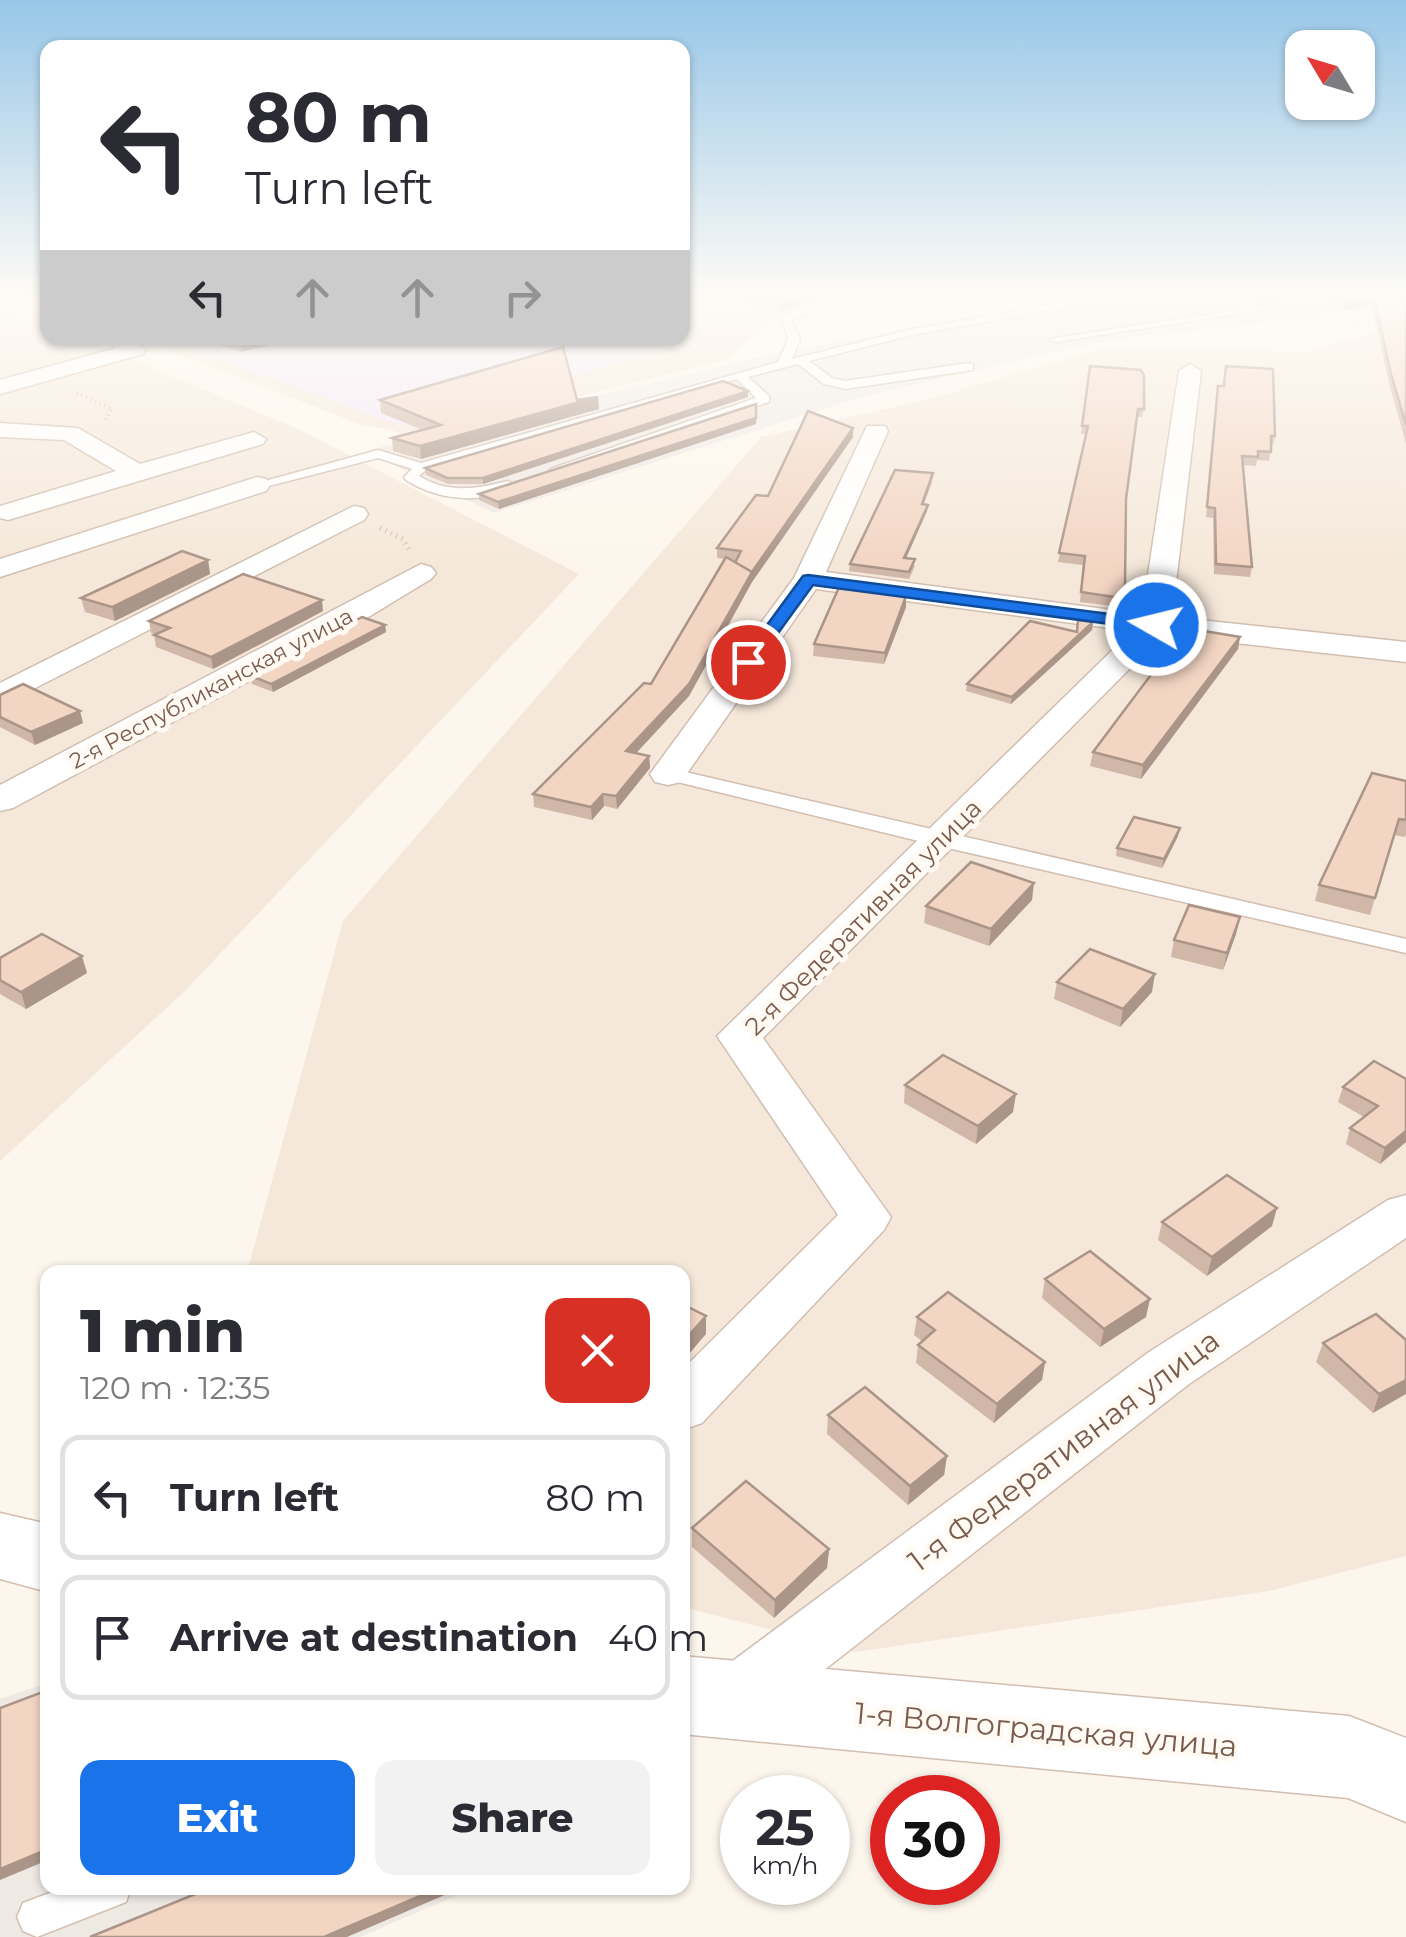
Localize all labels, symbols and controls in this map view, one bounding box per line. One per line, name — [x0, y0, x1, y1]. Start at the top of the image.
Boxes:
north arrow — [1285, 30, 1375, 120]
map controls — [1285, 30, 1375, 120]
text: 80 m — [245, 74, 432, 160]
icon: left — [80, 80, 210, 210]
text: Turn left — [245, 160, 433, 215]
icon: left — [180, 270, 235, 325]
icon: ahead — [285, 270, 340, 325]
icon: ahead — [390, 270, 445, 325]
icon: right — [495, 270, 550, 325]
position arrow — [1104, 573, 1208, 677]
street label: 2-я Республиканская улица — [65, 602, 357, 775]
pin — [706, 620, 791, 705]
icon: arrive — [721, 635, 776, 690]
street label: 2-я Федеративная улица — [739, 793, 987, 1041]
text: 1 min — [80, 1294, 245, 1367]
button: close — [545, 1298, 650, 1403]
street label: 1-я Федеративная улица — [901, 1321, 1227, 1580]
text: 120 m · 12:35 — [80, 1368, 270, 1407]
icon: left — [85, 1470, 140, 1525]
text: Turn left — [170, 1474, 339, 1521]
text: 80 m — [545, 1474, 645, 1521]
icon: arrive — [85, 1610, 140, 1665]
text: Arrive at destination — [170, 1614, 578, 1661]
text: 40 m — [608, 1614, 708, 1661]
street label: 1-я Волгоградская улица — [853, 1694, 1239, 1765]
button: Exit — [80, 1760, 355, 1875]
button: Share — [375, 1760, 650, 1875]
speed limit sign: 30 — [870, 1775, 1000, 1905]
text: 25 — [755, 1797, 815, 1858]
text: km/h — [752, 1850, 818, 1880]

